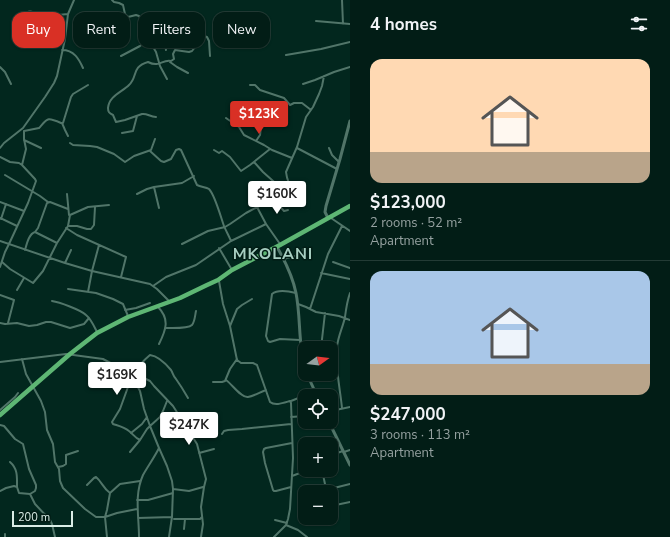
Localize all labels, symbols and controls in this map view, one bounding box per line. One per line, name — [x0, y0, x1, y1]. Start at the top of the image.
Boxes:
chip: Buy — [12, 12, 65, 48]
chip: Rent — [73, 12, 130, 48]
chip: Filters — [138, 12, 205, 48]
chip: New — [213, 12, 270, 48]
text: 4 homes — [370, 13, 437, 36]
icon: filters — [628, 13, 650, 35]
icon: home — [474, 85, 546, 157]
pin: $123K — [231, 101, 287, 135]
text: $123K — [239, 105, 279, 123]
pin: $160K — [249, 181, 305, 215]
text: $160K — [257, 185, 297, 203]
text: $123,000 — [370, 191, 446, 214]
text: 2 rooms · 52 m² — [370, 214, 462, 232]
text: Apartment — [370, 232, 433, 250]
district label: MKOLANI — [233, 243, 313, 265]
icon: home — [474, 297, 546, 369]
north arrow — [298, 341, 338, 381]
map controls — [298, 341, 338, 525]
pin: $169K — [89, 362, 145, 396]
text: $169K — [97, 366, 137, 384]
button: locate — [298, 389, 338, 429]
text: $247,000 — [370, 403, 446, 426]
pin: $247K — [161, 412, 217, 446]
text: $247K — [169, 416, 209, 434]
text: 3 rooms · 113 m² — [370, 426, 470, 444]
button: + — [298, 437, 338, 477]
text: Apartment — [370, 444, 433, 462]
button: − — [298, 485, 338, 525]
scale bar — [12, 509, 73, 528]
text: 200 m — [18, 510, 50, 525]

